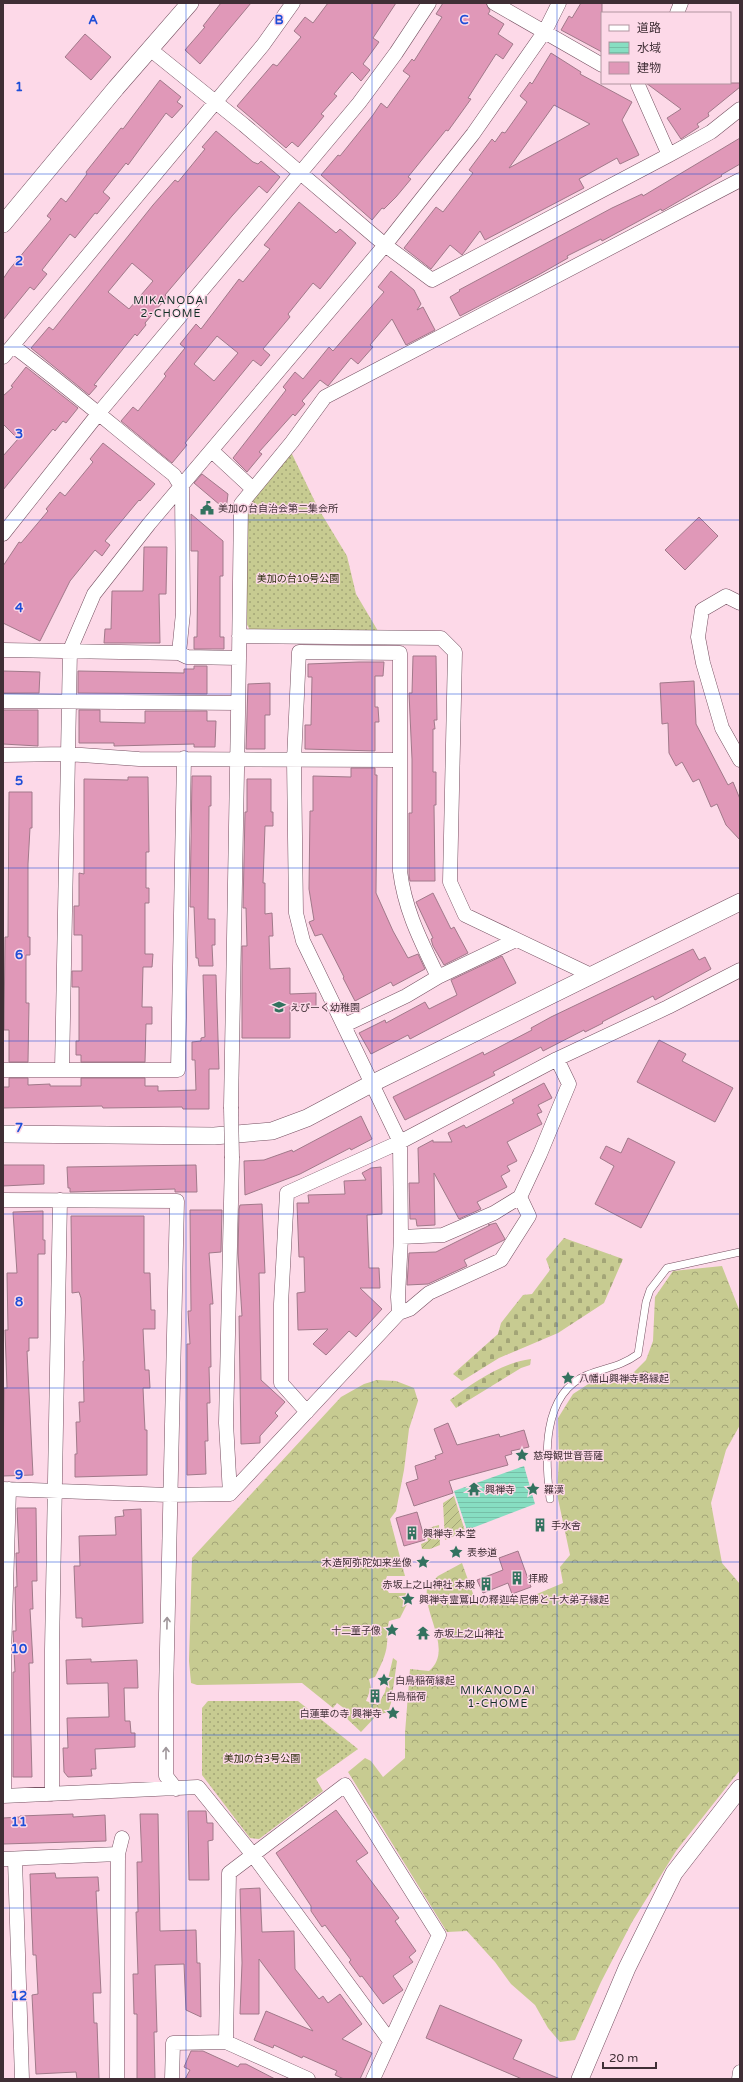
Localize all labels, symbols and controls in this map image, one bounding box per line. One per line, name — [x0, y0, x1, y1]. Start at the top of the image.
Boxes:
text: A — [88, 12, 98, 28]
text: B — [274, 12, 284, 28]
text: C — [459, 12, 469, 28]
legend — [601, 12, 731, 84]
text: 道路 — [637, 21, 661, 35]
text: 水域 — [637, 41, 661, 55]
text: 建物 — [637, 61, 661, 75]
text: 1 — [15, 79, 23, 95]
text: 2 — [15, 253, 23, 269]
district label: MIKANODAI 2-CHOME — [133, 294, 209, 320]
text: 3 — [15, 426, 23, 442]
public building icon: 美加の台自治会第二集会所 — [199, 500, 215, 516]
place label: 美加の台自治会第二集会所 — [218, 503, 338, 515]
park label: 美加の台10号公園 — [257, 573, 339, 585]
text: 4 — [15, 600, 24, 616]
text: 5 — [15, 773, 23, 789]
text: 6 — [15, 947, 23, 963]
school or university icon: えぴーく幼稚園 — [271, 999, 287, 1015]
place label: えぴーく幼稚園 — [290, 1002, 360, 1014]
text: 7 — [15, 1120, 23, 1136]
text: 8 — [15, 1294, 23, 1310]
place icon: 八幡山興禅寺略縁起 — [560, 1370, 576, 1386]
place label: 八幡山興禅寺略縁起 — [579, 1373, 669, 1385]
place icon: 慈母観世音菩薩 — [514, 1447, 530, 1463]
place label: 慈母観世音菩薩 — [533, 1450, 603, 1462]
text: 9 — [15, 1467, 23, 1483]
temple icon: 興禅寺 — [466, 1481, 482, 1497]
place icon: 羅漢 — [525, 1481, 541, 1497]
place label: 興禅寺 — [485, 1484, 515, 1496]
place label: 羅漢 — [544, 1484, 564, 1496]
building icon: 手水舎 — [532, 1517, 548, 1533]
place label: 手水舎 — [551, 1520, 581, 1532]
building icon: 興禅寺 本堂 — [404, 1525, 420, 1541]
place label: 興禅寺 本堂 — [423, 1528, 476, 1540]
place icon: 表参道 — [448, 1544, 464, 1560]
place label: 表参道 — [467, 1547, 497, 1559]
place icon: 木造阿弥陀如来坐像 — [415, 1554, 431, 1570]
place label: 木造阿弥陀如来坐像 — [322, 1557, 412, 1569]
building icon: 拝殿 — [509, 1570, 525, 1586]
place label: 拝殿 — [528, 1573, 548, 1585]
building icon: 赤坂上之山神社 本殿 — [478, 1576, 494, 1592]
place label: 赤坂上之山神社 本殿 — [382, 1579, 475, 1591]
place icon: 興禅寺霊鷲山の釋迦牟尼佛と十大弟子縁起 — [400, 1591, 416, 1607]
place label: 興禅寺霊鷲山の釋迦牟尼佛と十大弟子縁起 — [419, 1594, 609, 1606]
one-way arrow — [163, 1617, 171, 1630]
place icon: 十二童子像 — [384, 1622, 400, 1638]
place label: 十二童子像 — [331, 1625, 381, 1637]
temple icon: 赤坂上之山神社 — [415, 1625, 431, 1641]
place label: 赤坂上之山神社 — [434, 1628, 504, 1640]
text: 10 — [11, 1641, 27, 1657]
place icon: 白鳥稲荷縁起 — [376, 1672, 392, 1688]
place label: 白鳥稲荷縁起 — [395, 1675, 455, 1687]
district label: MIKANODAI 1-CHOME — [460, 1684, 536, 1710]
building icon: 白鳥稲荷 — [367, 1688, 383, 1704]
place label: 白鳥稲荷 — [386, 1691, 426, 1703]
place icon: 白蓮華の寺 興禅寺 — [385, 1705, 401, 1721]
place label: 白蓮華の寺 興禅寺 — [299, 1708, 382, 1720]
one-way arrow — [162, 1747, 170, 1760]
park label: 美加の台3号公園 — [224, 1753, 300, 1765]
text: 11 — [11, 1814, 27, 1830]
text: 12 — [11, 1988, 27, 2004]
scale bar — [603, 2044, 656, 2070]
text: 20 m — [609, 2051, 638, 2065]

